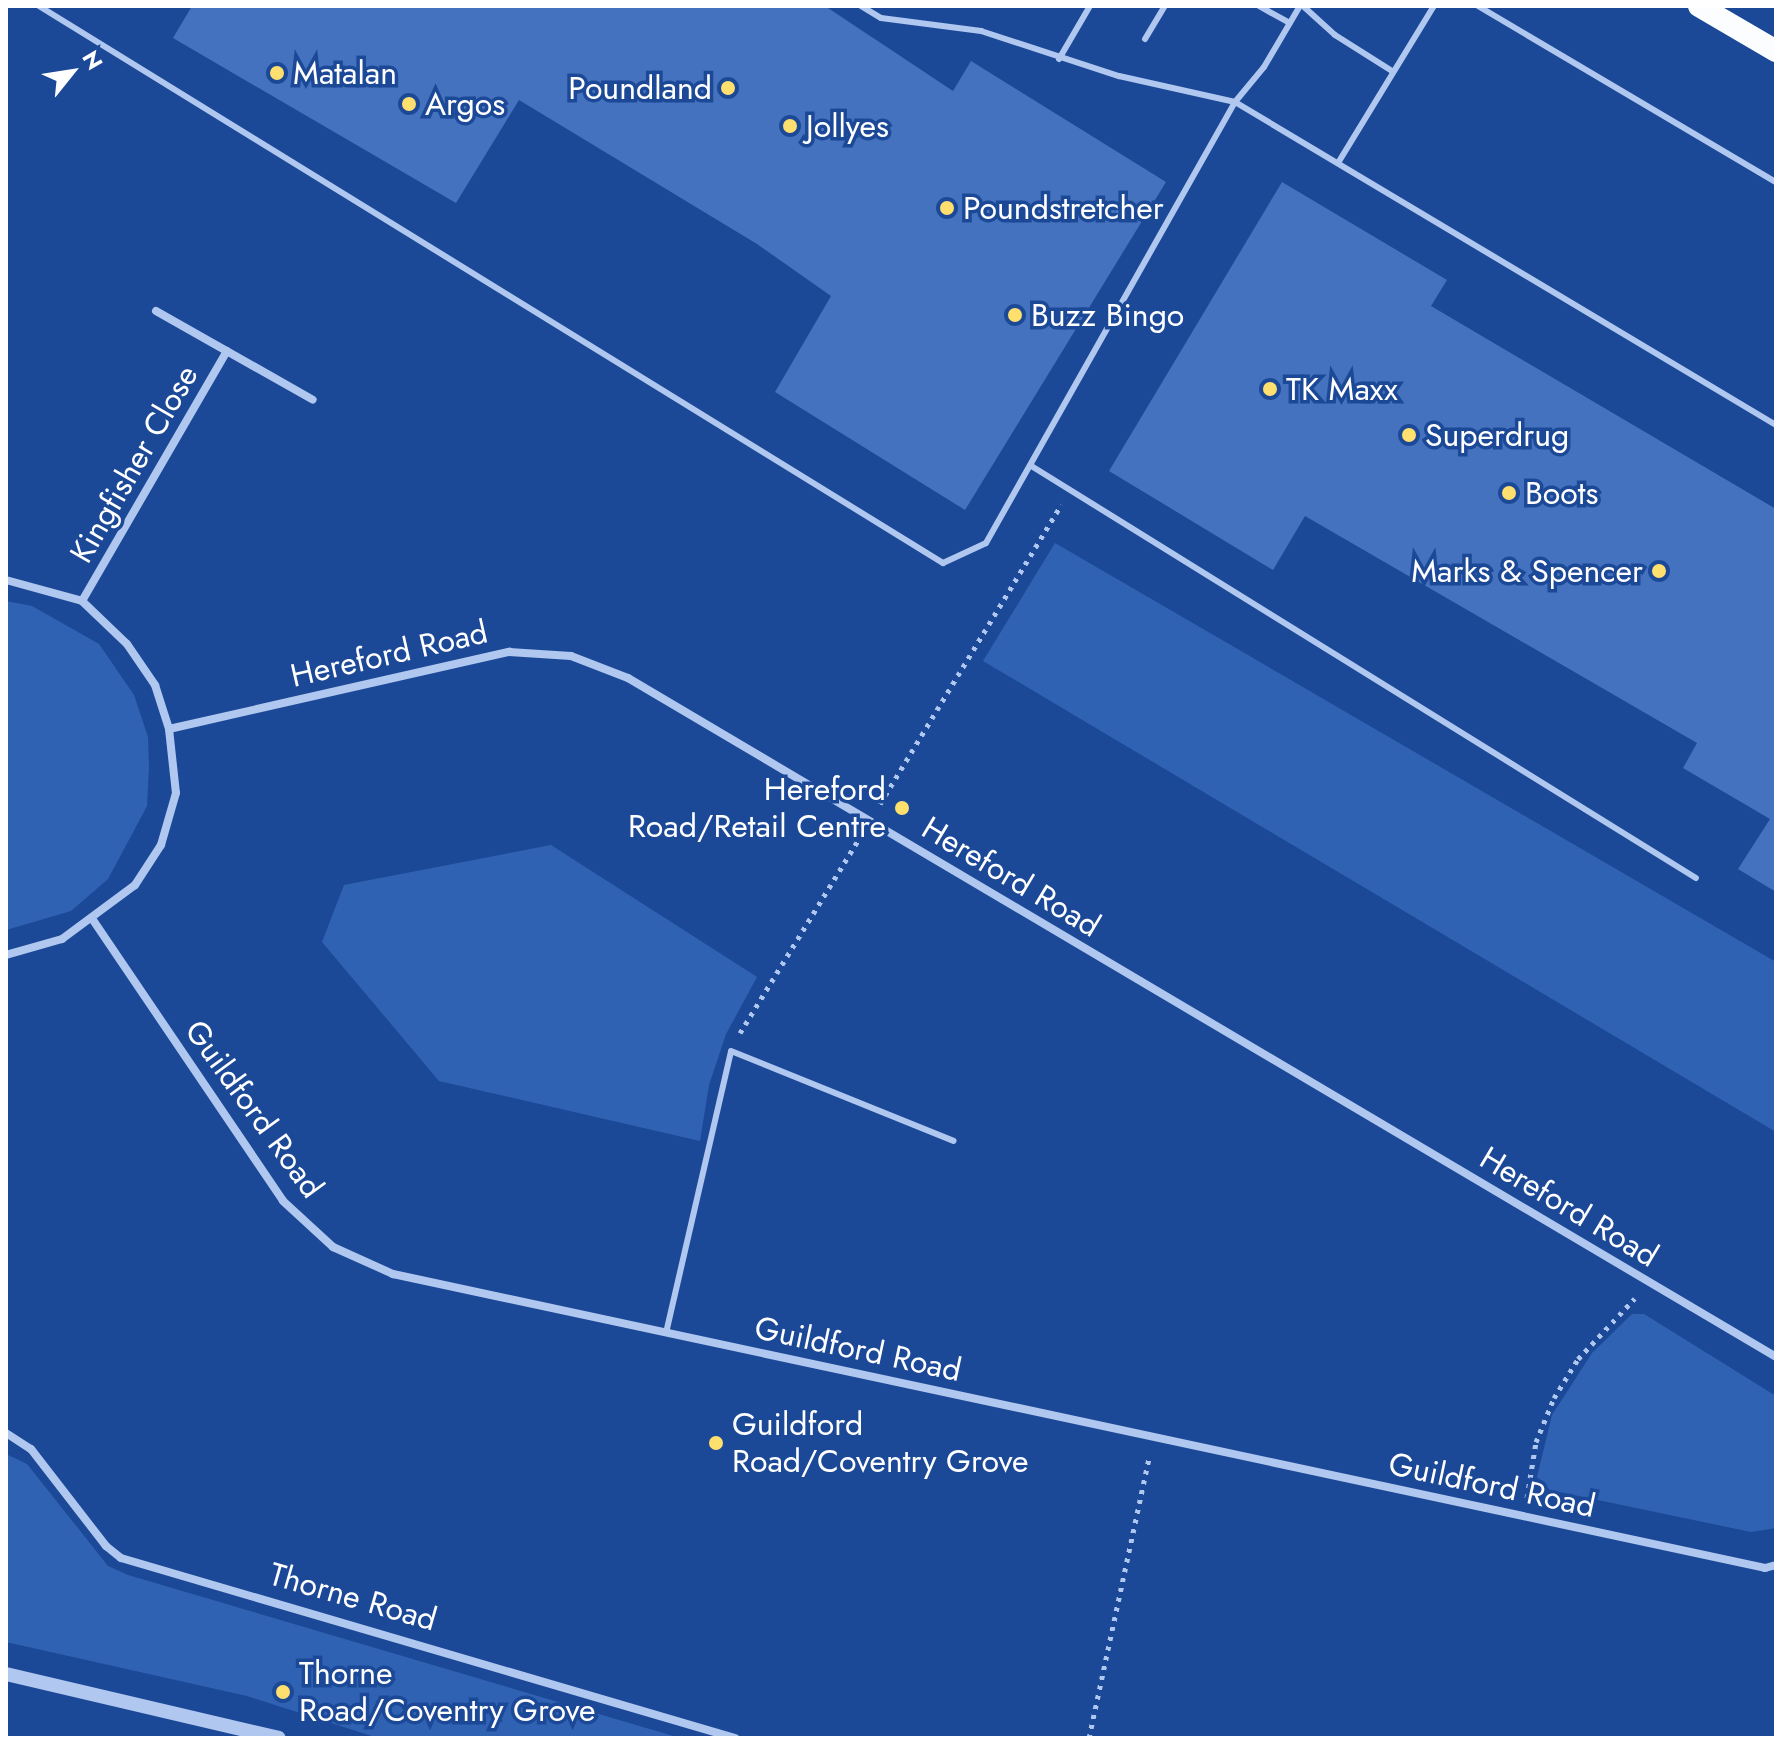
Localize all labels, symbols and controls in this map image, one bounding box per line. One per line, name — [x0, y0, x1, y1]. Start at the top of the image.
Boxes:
north arrow — [32, 32, 112, 112]
text: N — [75, 44, 111, 76]
place label: Matalan — [293, 54, 397, 92]
marker: Matalan — [268, 64, 286, 82]
place label: Poundland — [568, 69, 712, 107]
marker: Poundland — [719, 79, 737, 97]
place label: Argos — [425, 85, 505, 123]
marker: Argos — [400, 95, 418, 113]
place label: Jollyes — [806, 107, 889, 145]
marker: Jollyes — [781, 117, 799, 135]
place label: Poundstretcher — [963, 189, 1164, 227]
marker: Poundstretcher — [938, 199, 956, 217]
place label: Buzz Bingo — [1031, 296, 1184, 334]
marker: Buzz Bingo — [1006, 306, 1024, 324]
street label: Kingfisher Close — [62, 358, 206, 570]
place label: TK Maxx — [1286, 370, 1398, 408]
marker: TK Maxx — [1261, 380, 1279, 398]
place label: Superdrug — [1425, 416, 1569, 454]
marker: Superdrug — [1400, 426, 1418, 444]
place label: Boots — [1525, 474, 1598, 512]
marker: Boots — [1500, 484, 1518, 502]
place label: Marks & Spencer — [1411, 552, 1643, 590]
marker: Marks & Spencer — [1650, 562, 1668, 580]
street label: Hereford Road — [287, 613, 491, 695]
place label: Hereford Road/Retail Centre — [628, 771, 886, 846]
marker: Hereford Road/Retail Centre — [893, 799, 911, 817]
street label: Hereford Road — [915, 809, 1107, 945]
street label: Guildford Road — [177, 1013, 331, 1205]
street label: Hereford Road — [1473, 1139, 1665, 1275]
street label: Guildford Road — [751, 1308, 965, 1390]
place label: Guildford Road/Coventry Grove — [732, 1406, 1028, 1481]
marker: Guildford Road/Coventry Grove — [707, 1434, 725, 1452]
street label: Guildford Road — [1385, 1444, 1599, 1526]
street label: Thorne Road — [265, 1555, 441, 1639]
place label: Thorne Road/Coventry Grove — [299, 1655, 595, 1730]
marker: Thorne Road/Coventry Grove — [274, 1683, 292, 1701]

